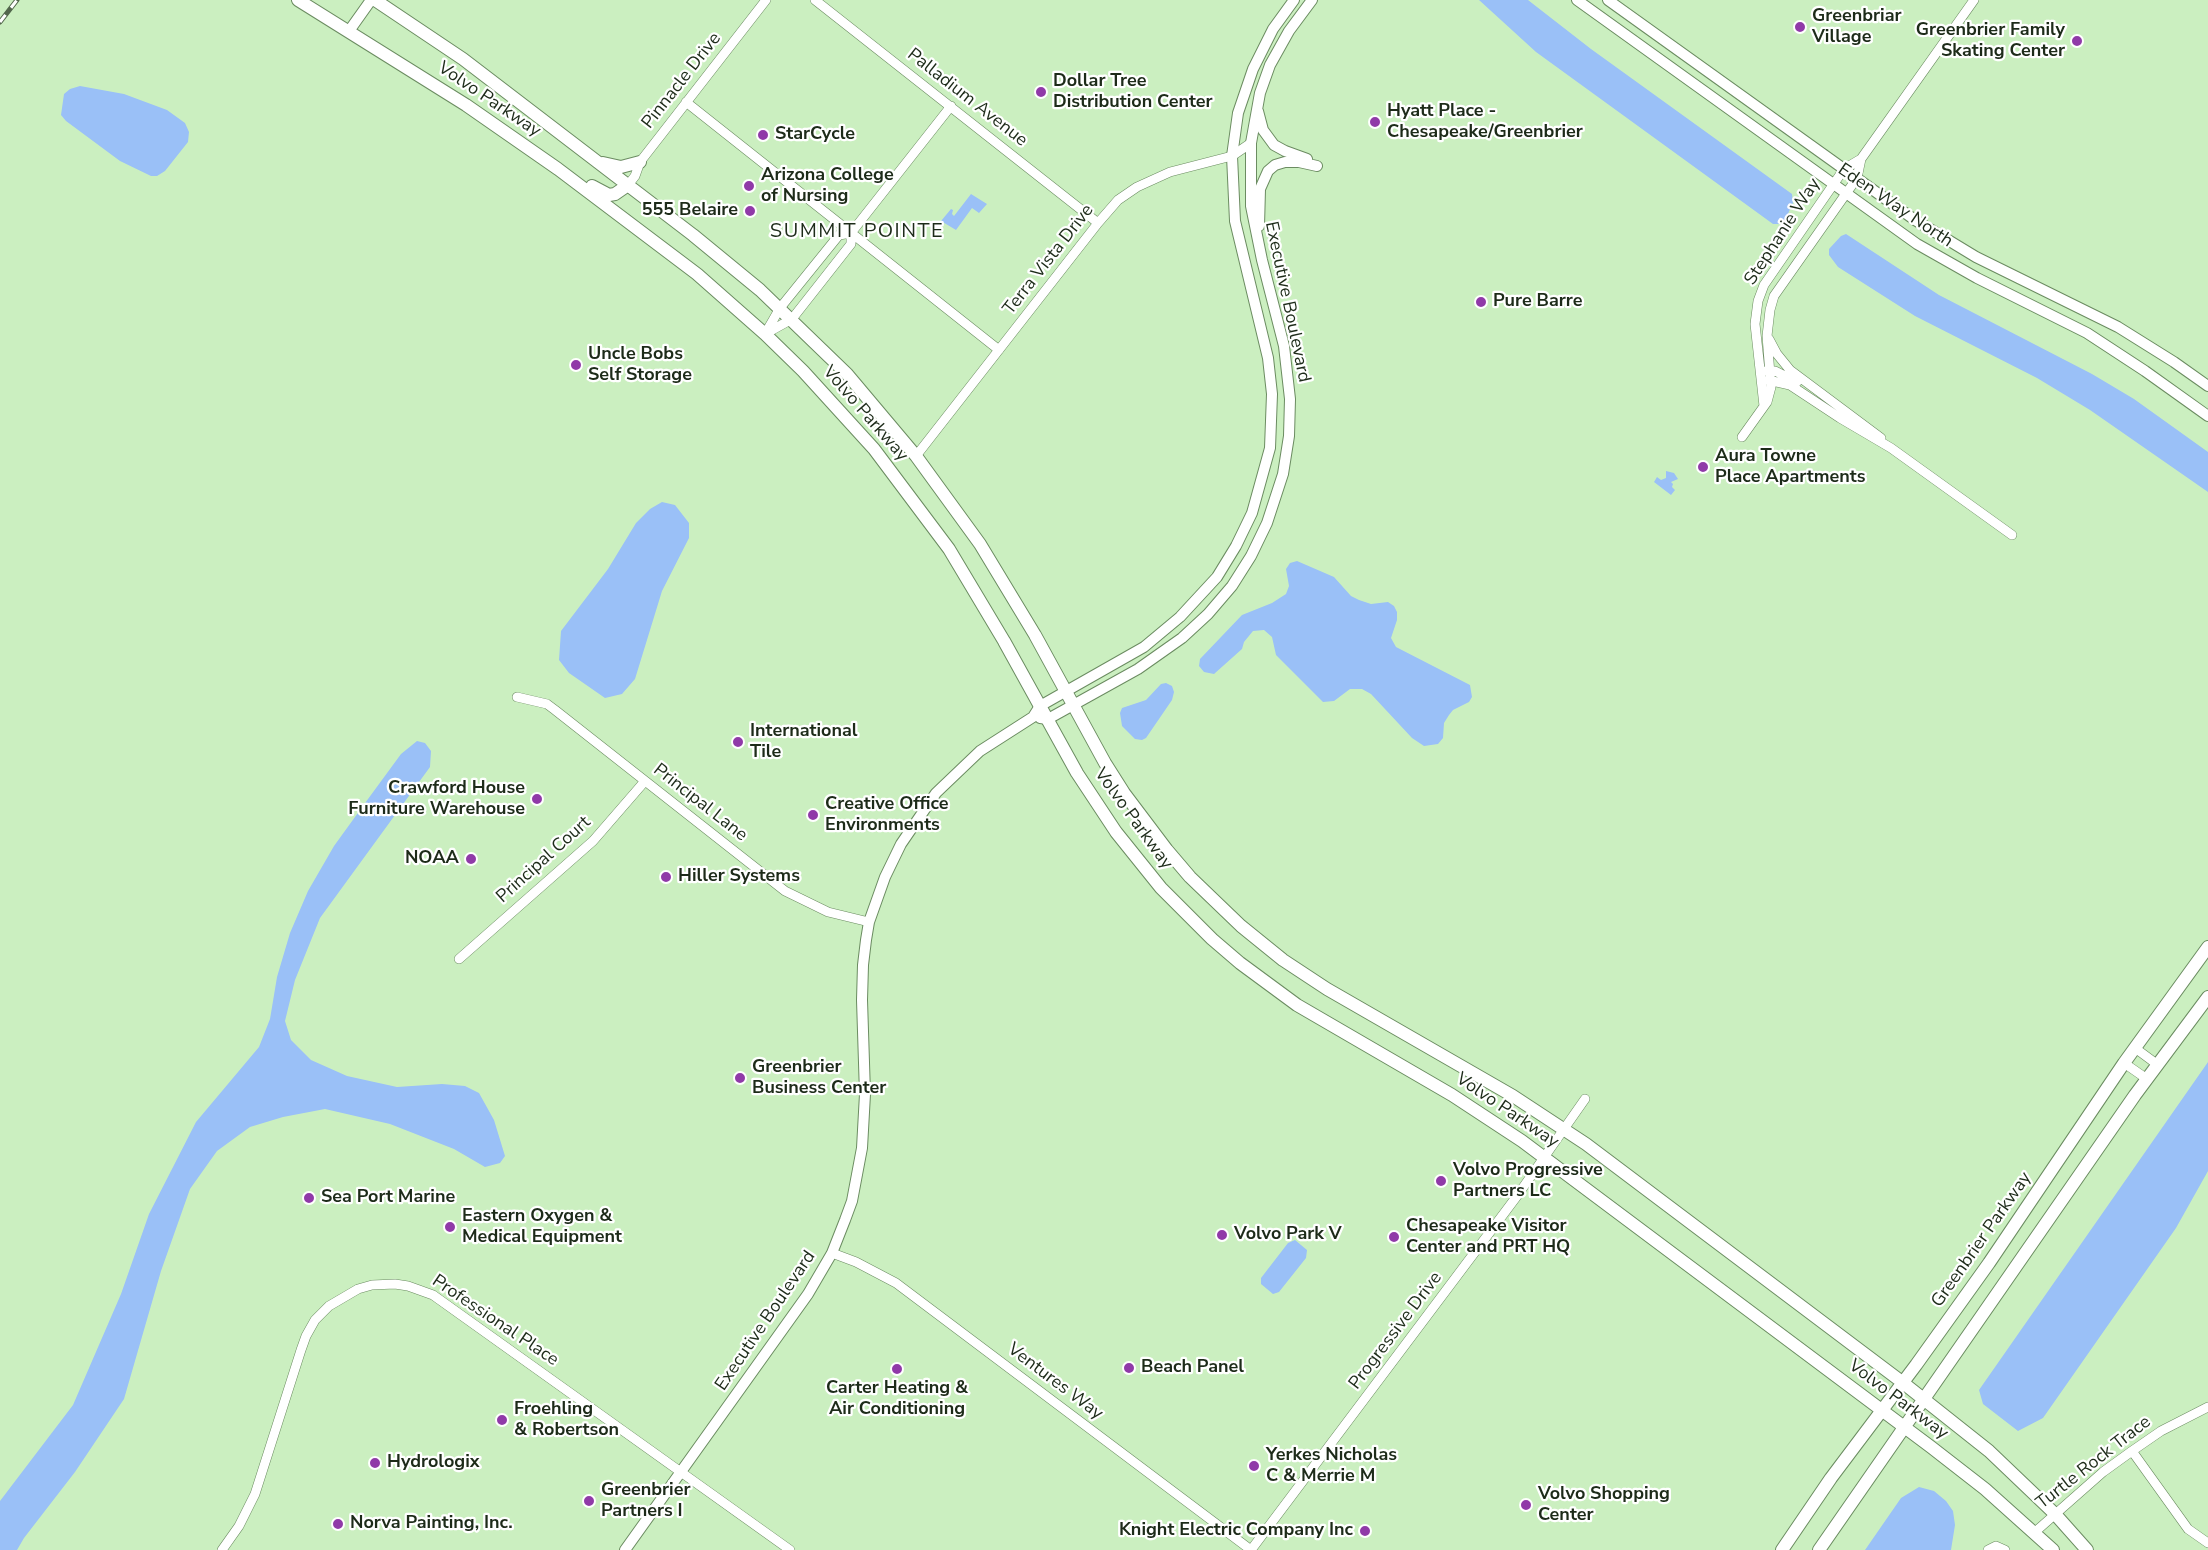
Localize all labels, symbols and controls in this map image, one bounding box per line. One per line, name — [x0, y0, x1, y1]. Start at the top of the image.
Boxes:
place label: Greenbriar Village — [1812, 6, 1902, 48]
marker: Greenbriar Village — [1793, 20, 1807, 34]
place label: Greenbrier Family Skating Center — [1916, 20, 2065, 63]
street label: Pinnacle Drive — [638, 29, 726, 133]
marker: Greenbrier Family Skating Center — [2070, 34, 2084, 48]
street label: Palladium Avenue — [903, 44, 1031, 152]
street label: Volvo Parkway — [433, 58, 545, 142]
place label: Dollar Tree Distribution Center — [1053, 71, 1213, 113]
marker: Dollar Tree Distribution Center — [1034, 85, 1048, 99]
place label: Hyatt Place - Chesapeake/Greenbrier — [1387, 101, 1583, 144]
marker: Hyatt Place - Chesapeake/Greenbrier — [1368, 115, 1382, 129]
place label: StarCycle — [775, 124, 855, 146]
marker: StarCycle — [756, 128, 770, 142]
street label: Eden Way North — [1833, 160, 1957, 252]
place label: Arizona College of Nursing — [761, 165, 894, 207]
street label: Stephanie Way — [1740, 174, 1826, 290]
marker: Arizona College of Nursing — [742, 179, 756, 193]
place label: 555 Belaire — [642, 200, 738, 222]
street label: Terra Vista Drive — [999, 200, 1099, 320]
marker: 555 Belaire — [743, 204, 757, 218]
district label: SUMMIT POINTE — [770, 220, 944, 244]
street label: Executive Boulevard — [1259, 220, 1315, 384]
place label: Pure Barre — [1493, 291, 1582, 313]
marker: Pure Barre — [1474, 295, 1488, 309]
place label: Uncle Bobs Self Storage — [588, 344, 692, 386]
marker: Uncle Bobs Self Storage — [569, 358, 583, 372]
street label: Volvo Parkway — [818, 362, 912, 466]
place label: Aura Towne Place Apartments — [1715, 446, 1866, 488]
marker: Aura Towne Place Apartments — [1696, 460, 1710, 474]
place label: International Tile — [750, 721, 858, 764]
marker: International Tile — [731, 735, 745, 749]
street label: Principal Lane — [649, 759, 751, 847]
street label: Volvo Parkway — [1089, 764, 1177, 874]
place label: Crawford House Furniture Warehouse — [348, 778, 525, 820]
marker: Crawford House Furniture Warehouse — [530, 792, 544, 806]
place label: Creative Office Environments — [825, 794, 948, 836]
marker: Creative Office Environments — [806, 808, 820, 822]
street label: Principal Court — [492, 812, 596, 908]
place label: NOAA — [405, 848, 459, 870]
marker: NOAA — [464, 852, 478, 866]
place label: Hiller Systems — [678, 866, 800, 888]
marker: Hiller Systems — [659, 870, 673, 884]
place label: Greenbrier Business Center — [752, 1057, 886, 1100]
street label: Volvo Parkway — [1451, 1069, 1563, 1153]
marker: Greenbrier Business Center — [733, 1071, 747, 1085]
place label: Volvo Progressive Partners LC — [1453, 1160, 1603, 1202]
street label: Greenbrier Parkway — [1927, 1168, 2037, 1312]
marker: Volvo Progressive Partners LC — [1434, 1174, 1448, 1188]
place label: Sea Port Marine — [321, 1187, 455, 1209]
marker: Sea Port Marine — [302, 1191, 316, 1205]
place label: Eastern Oxygen & Medical Equipment — [462, 1206, 622, 1248]
place label: Chesapeake Visitor Center and PRT HQ — [1406, 1216, 1570, 1258]
marker: Eastern Oxygen & Medical Equipment — [443, 1220, 457, 1234]
place label: Volvo Park V — [1234, 1224, 1342, 1246]
marker: Volvo Park V — [1215, 1228, 1229, 1242]
marker: Chesapeake Visitor Center and PRT HQ — [1387, 1230, 1401, 1244]
street label: Executive Boulevard — [711, 1247, 821, 1395]
street label: Progressive Drive — [1345, 1268, 1447, 1394]
street label: Professional Place — [428, 1271, 562, 1371]
street label: Ventures Way — [1003, 1339, 1107, 1425]
street label: Volvo Parkway — [1844, 1355, 1952, 1445]
place label: Beach Panel — [1141, 1357, 1244, 1379]
marker: Beach Panel — [1122, 1361, 1136, 1375]
marker: Carter Heating & Air Conditioning — [890, 1362, 904, 1376]
place label: Carter Heating & Air Conditioning — [826, 1378, 968, 1420]
place label: Froehling & Robertson — [514, 1399, 619, 1442]
street label: Turtle Rock Trace — [2033, 1412, 2155, 1514]
marker: Froehling & Robertson — [495, 1413, 509, 1427]
place label: Yerkes Nicholas C & Merrie M — [1266, 1445, 1397, 1488]
place label: Hydrologix — [387, 1452, 480, 1474]
marker: Hydrologix — [368, 1456, 382, 1470]
marker: Yerkes Nicholas C & Merrie M — [1247, 1459, 1261, 1473]
place label: Greenbrier Partners I — [601, 1480, 690, 1522]
place label: Volvo Shopping Center — [1538, 1484, 1670, 1526]
marker: Greenbrier Partners I — [582, 1494, 596, 1508]
marker: Volvo Shopping Center — [1519, 1498, 1533, 1512]
place label: Norva Painting, Inc. — [350, 1513, 513, 1535]
marker: Norva Painting, Inc. — [331, 1517, 345, 1531]
place label: Knight Electric Company Inc — [1119, 1520, 1353, 1542]
marker: Knight Electric Company Inc — [1358, 1524, 1372, 1538]

